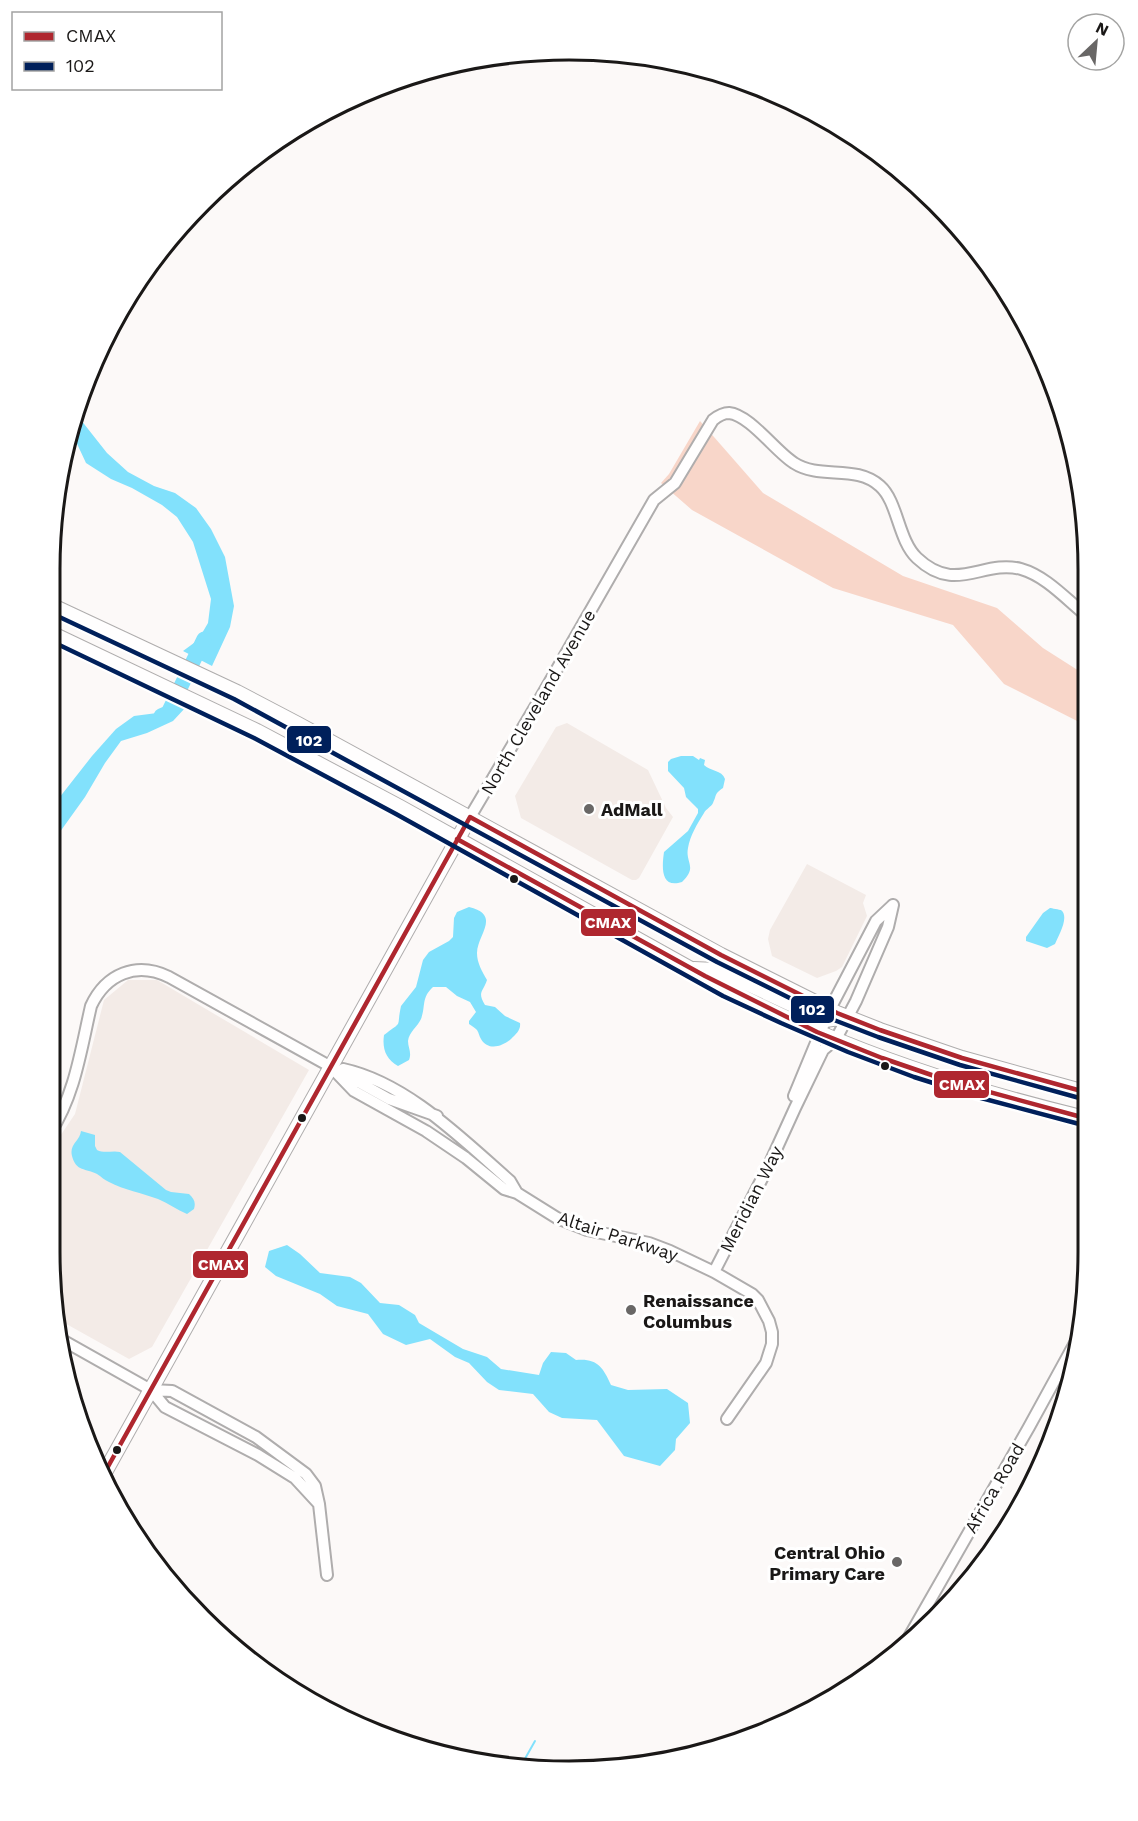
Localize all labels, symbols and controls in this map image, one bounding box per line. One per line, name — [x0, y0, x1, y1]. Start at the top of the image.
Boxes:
legend — [12, 12, 222, 90]
north arrow — [1066, 12, 1126, 72]
text: N — [1093, 18, 1112, 40]
text: CMAX — [66, 25, 116, 46]
text: 102 — [66, 55, 95, 76]
street label: North Cleveland Avenue — [476, 606, 600, 798]
line badge: 102 — [286, 725, 332, 754]
text: 102 — [296, 731, 322, 750]
place label: AdMall — [601, 799, 663, 820]
marker: AdMall — [582, 802, 596, 816]
unlabelled marker — [508, 873, 520, 885]
line badge: CMAX — [580, 908, 637, 937]
text: CMAX — [585, 913, 632, 932]
line badge: 102 — [790, 995, 835, 1024]
text: 102 — [799, 1000, 825, 1019]
unlabelled marker — [879, 1060, 891, 1072]
line badge: CMAX — [933, 1070, 990, 1099]
text: CMAX — [939, 1075, 986, 1094]
unlabelled marker — [296, 1112, 308, 1124]
street label: Meridian Way — [715, 1142, 787, 1256]
street label: Altair Parkway — [555, 1207, 681, 1266]
line badge: CMAX — [192, 1250, 249, 1279]
text: CMAX — [198, 1255, 245, 1274]
place label: Renaissance Columbus — [643, 1290, 754, 1332]
marker: Renaissance Columbus — [624, 1303, 638, 1317]
street label: Africa Road — [960, 1439, 1028, 1537]
unlabelled marker — [111, 1444, 123, 1456]
place label: Central Ohio Primary Care — [769, 1542, 885, 1584]
marker: Central Ohio Primary Care — [890, 1555, 904, 1569]

